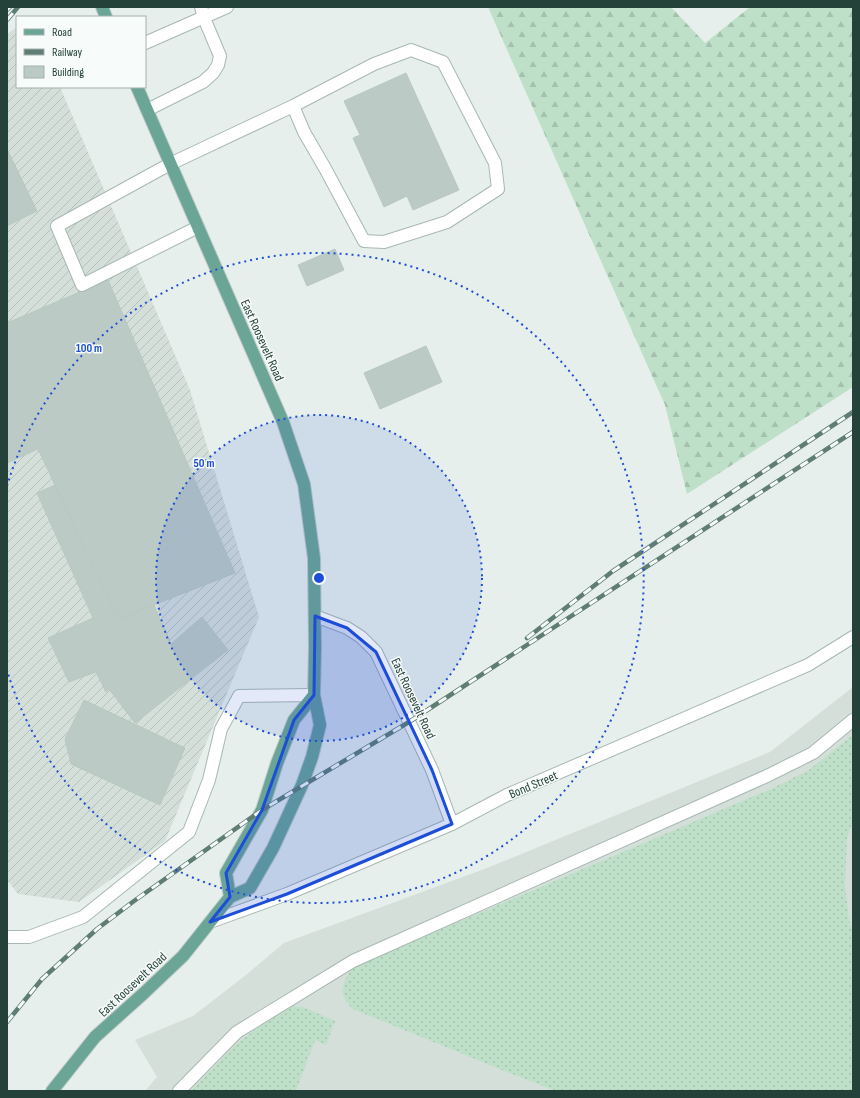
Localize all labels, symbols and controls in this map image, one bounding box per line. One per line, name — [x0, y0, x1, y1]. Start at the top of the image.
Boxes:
legend — [16, 16, 146, 88]
text: Road — [52, 25, 72, 40]
text: Railway — [52, 45, 83, 60]
text: Building — [52, 65, 84, 80]
street label: East Roosevelt Road — [237, 297, 287, 384]
text: 100 m — [76, 341, 102, 356]
text: 50 m — [194, 456, 214, 471]
centre of rings — [312, 571, 326, 585]
street label: East Roosevelt Road — [387, 655, 439, 741]
street label: Bond Street — [506, 767, 560, 802]
street label: East Roosevelt Road — [95, 949, 170, 1020]

